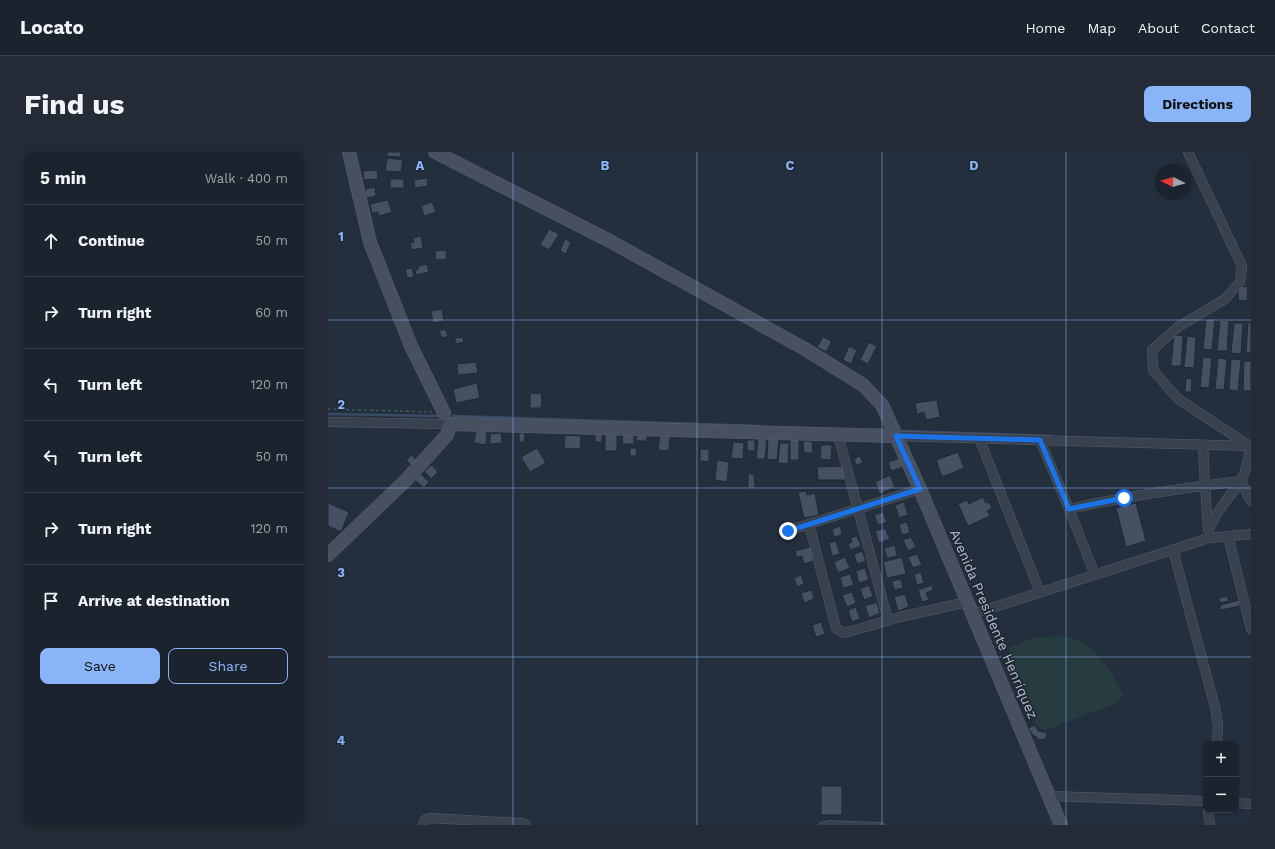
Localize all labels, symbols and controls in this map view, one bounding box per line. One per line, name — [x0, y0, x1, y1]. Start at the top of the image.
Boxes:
text: Locato — [20, 16, 84, 39]
text: Home — [1025, 20, 1065, 36]
text: Map — [1087, 20, 1116, 36]
text: About — [1138, 20, 1179, 36]
text: Contact — [1201, 20, 1255, 36]
button: Directions — [1144, 86, 1251, 122]
text: Find us — [24, 88, 124, 121]
text: A — [416, 158, 425, 173]
text: B — [601, 158, 610, 173]
text: C — [786, 158, 795, 173]
text: D — [969, 158, 979, 173]
north arrow — [1155, 164, 1191, 200]
text: 5 min — [40, 168, 86, 188]
text: Walk · 400 m — [205, 171, 288, 186]
text: 1 — [338, 229, 344, 244]
icon: ahead — [40, 230, 62, 252]
text: Continue — [78, 232, 145, 250]
text: 50 m — [256, 233, 288, 248]
icon: right — [40, 302, 62, 324]
text: Turn right — [78, 304, 151, 322]
text: 60 m — [255, 305, 288, 320]
icon: left — [40, 374, 62, 396]
text: Turn left — [78, 376, 142, 394]
text: 120 m — [250, 377, 288, 392]
text: 2 — [337, 397, 345, 412]
icon: left — [40, 446, 62, 468]
text: Turn left — [78, 448, 142, 466]
text: 50 m — [256, 449, 288, 464]
route start — [1115, 489, 1133, 507]
icon: right — [40, 518, 62, 540]
text: Turn right — [78, 520, 151, 538]
text: 120 m — [250, 521, 288, 536]
route end — [779, 522, 797, 540]
street label: Avenida Presidente Henríquez — [947, 527, 1041, 721]
text: 3 — [337, 565, 345, 580]
icon: arrive — [40, 590, 62, 612]
text: Arrive at destination — [78, 592, 230, 610]
button: Save — [40, 648, 160, 684]
button: Share — [168, 648, 288, 684]
text: 4 — [337, 733, 346, 748]
map controls — [1203, 741, 1239, 813]
button: + — [1203, 741, 1239, 777]
button: − — [1203, 777, 1239, 813]

